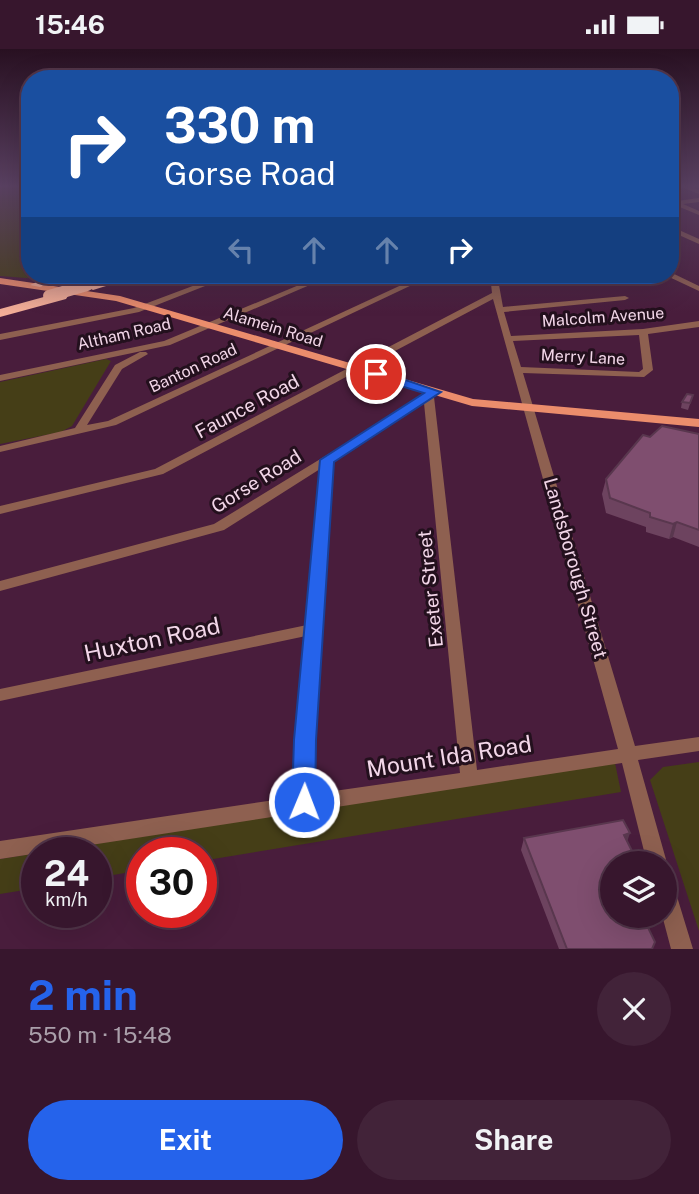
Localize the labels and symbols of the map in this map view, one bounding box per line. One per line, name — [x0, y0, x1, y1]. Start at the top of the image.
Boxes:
street label: Alamein Road — [221, 303, 325, 351]
street label: Malcolm Avenue — [541, 303, 665, 331]
street label: Altham Road — [75, 314, 173, 354]
street label: Banton Road — [146, 339, 240, 397]
pin — [346, 344, 406, 404]
street label: Merry Lane — [540, 345, 626, 369]
street label: Faunce Road — [191, 369, 303, 443]
street label: Gorse Road — [207, 445, 305, 517]
street label: Landsborough Street — [540, 475, 612, 661]
street label: Exeter Street — [413, 529, 447, 649]
street label: Huxton Road — [82, 611, 222, 667]
street label: Mount Ida Road — [364, 730, 534, 782]
position arrow — [267, 765, 341, 839]
speed limit sign: 30 — [126, 837, 217, 928]

